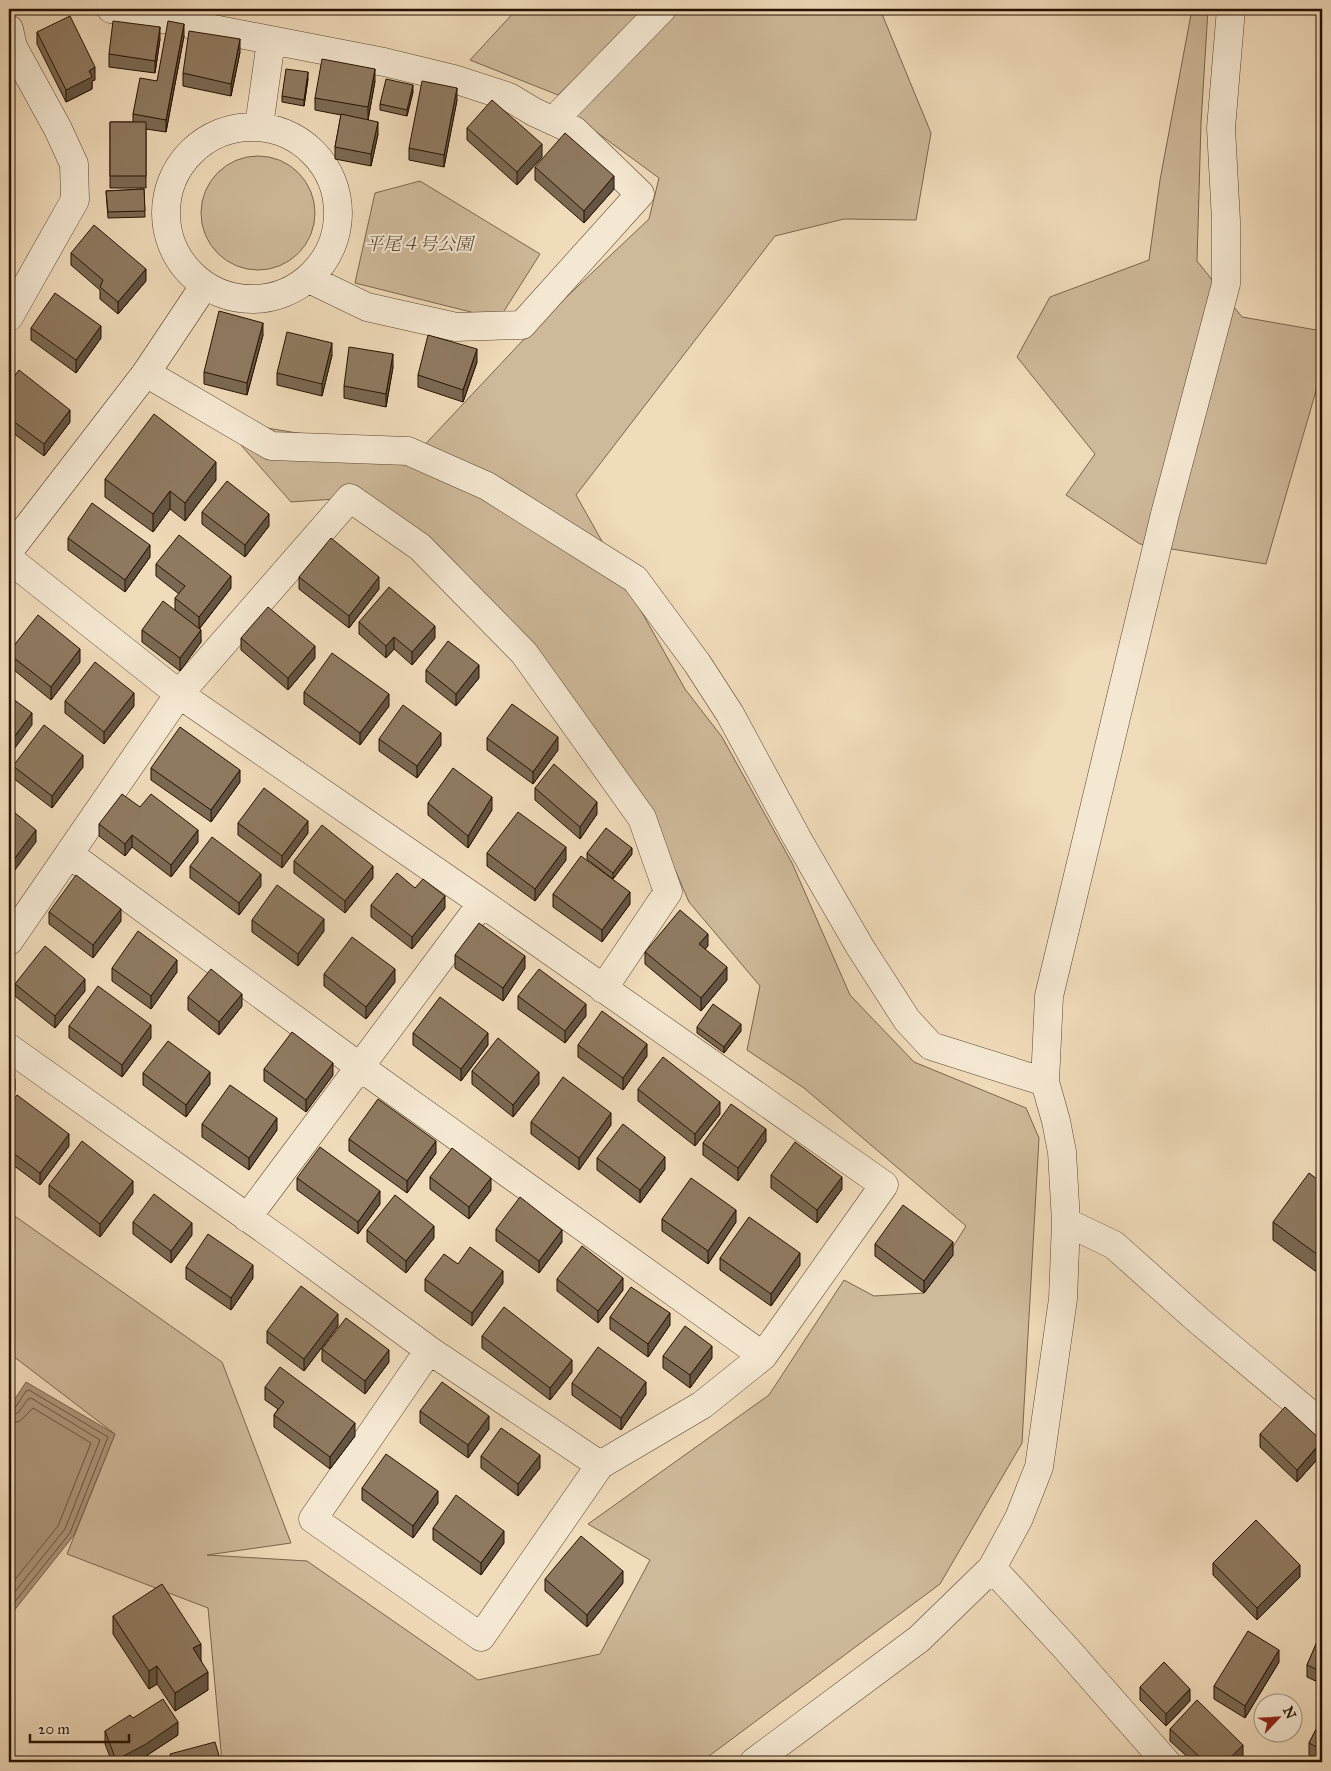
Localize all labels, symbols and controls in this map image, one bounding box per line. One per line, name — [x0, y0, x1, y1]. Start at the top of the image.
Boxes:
park label: 平尾４号公園 — [365, 233, 476, 255]
north arrow — [1254, 1694, 1304, 1744]
text: N — [1279, 1704, 1300, 1722]
scale bar — [30, 1711, 129, 1743]
text: 20 m — [38, 1720, 70, 1738]

